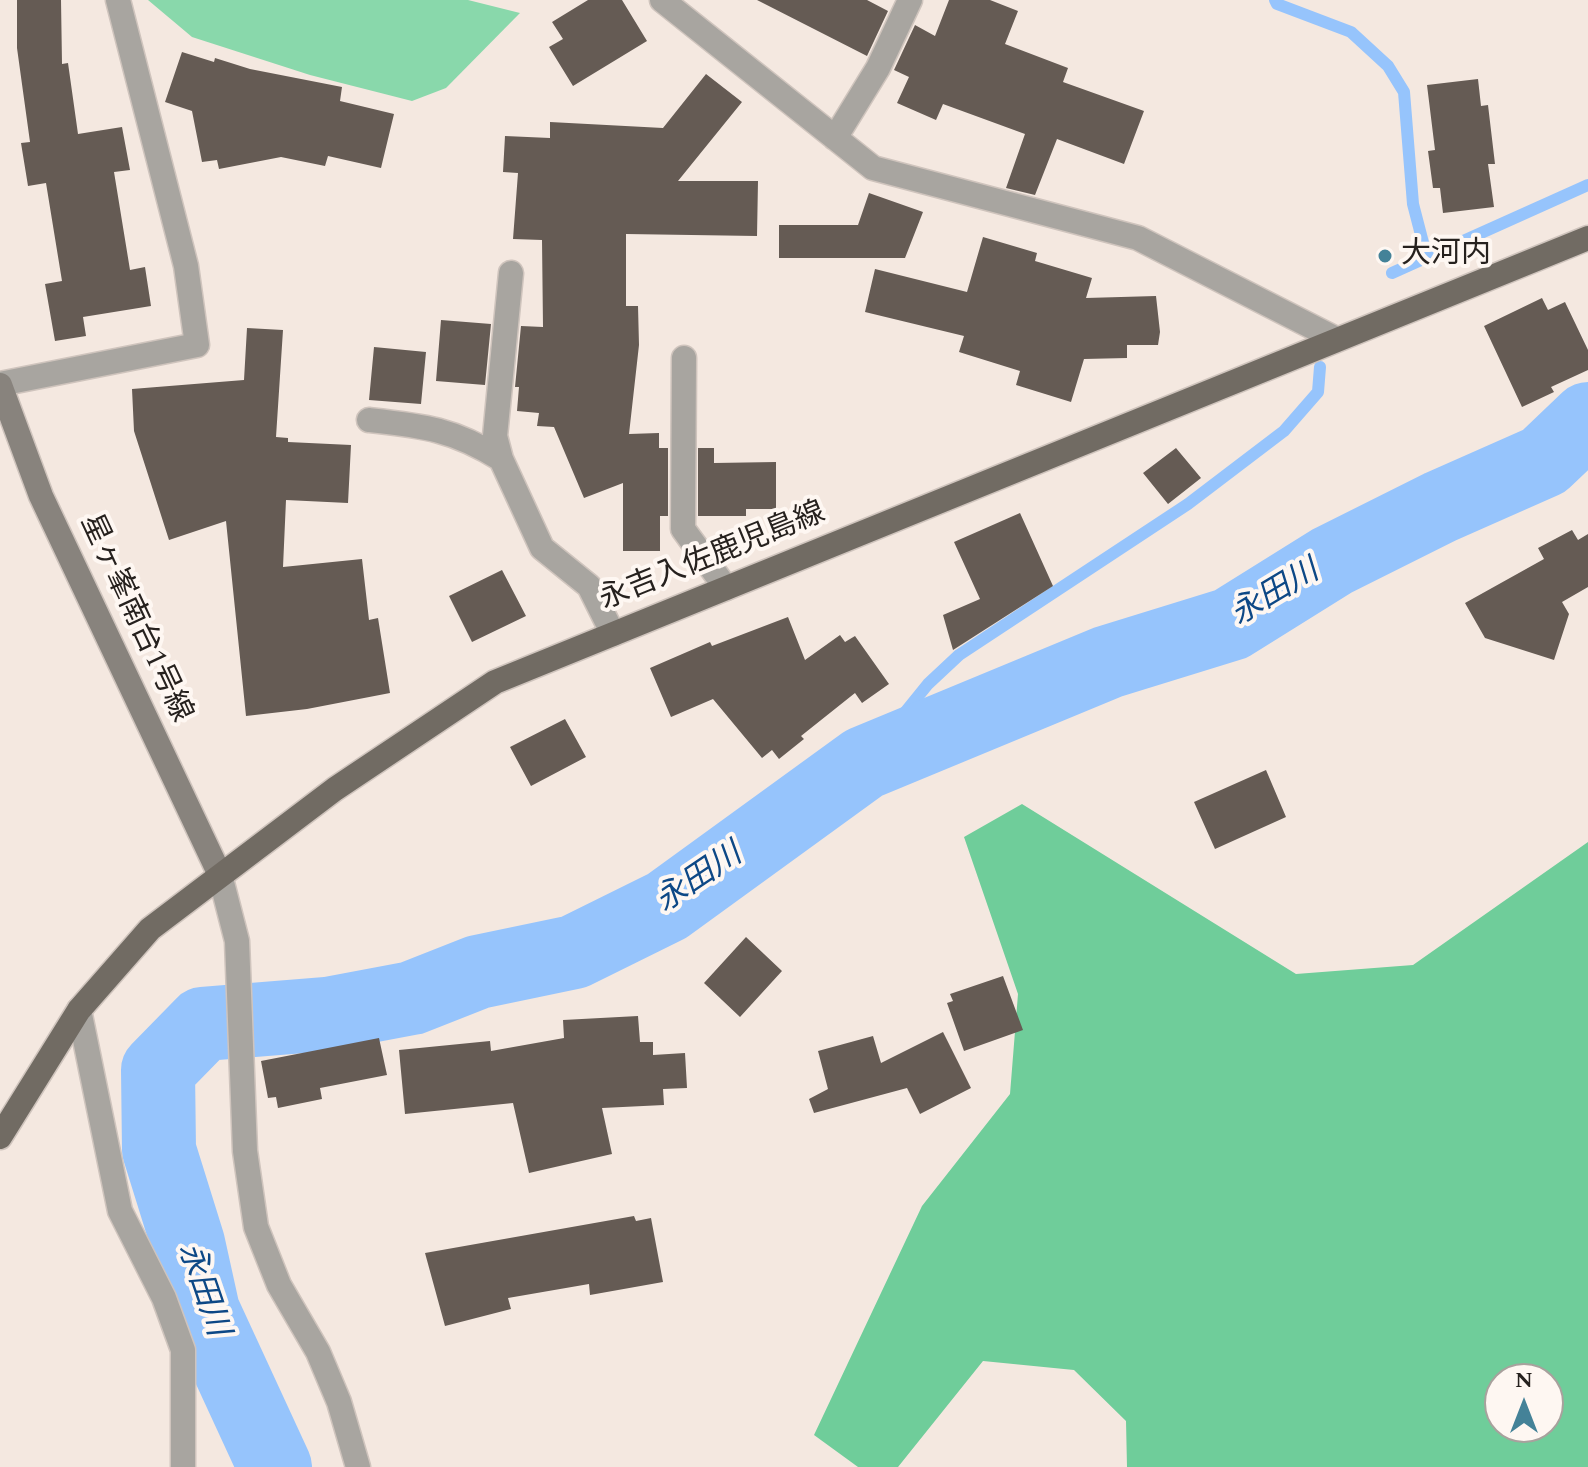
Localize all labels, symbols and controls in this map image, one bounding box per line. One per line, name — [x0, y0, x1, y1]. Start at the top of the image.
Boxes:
place label: 大河内 — [1401, 238, 1491, 274]
marker: 大河内 — [1376, 247, 1394, 265]
street label: 永吉入佐鹿児島線 — [595, 496, 831, 620]
street label: 星ヶ峯南台1号線 — [70, 509, 198, 729]
water label: 永田川 — [1225, 554, 1327, 636]
water label: 永田川 — [649, 837, 751, 923]
water label: 永田川 — [167, 1238, 235, 1342]
north arrow — [1484, 1363, 1564, 1443]
text: N — [1515, 1364, 1533, 1397]

